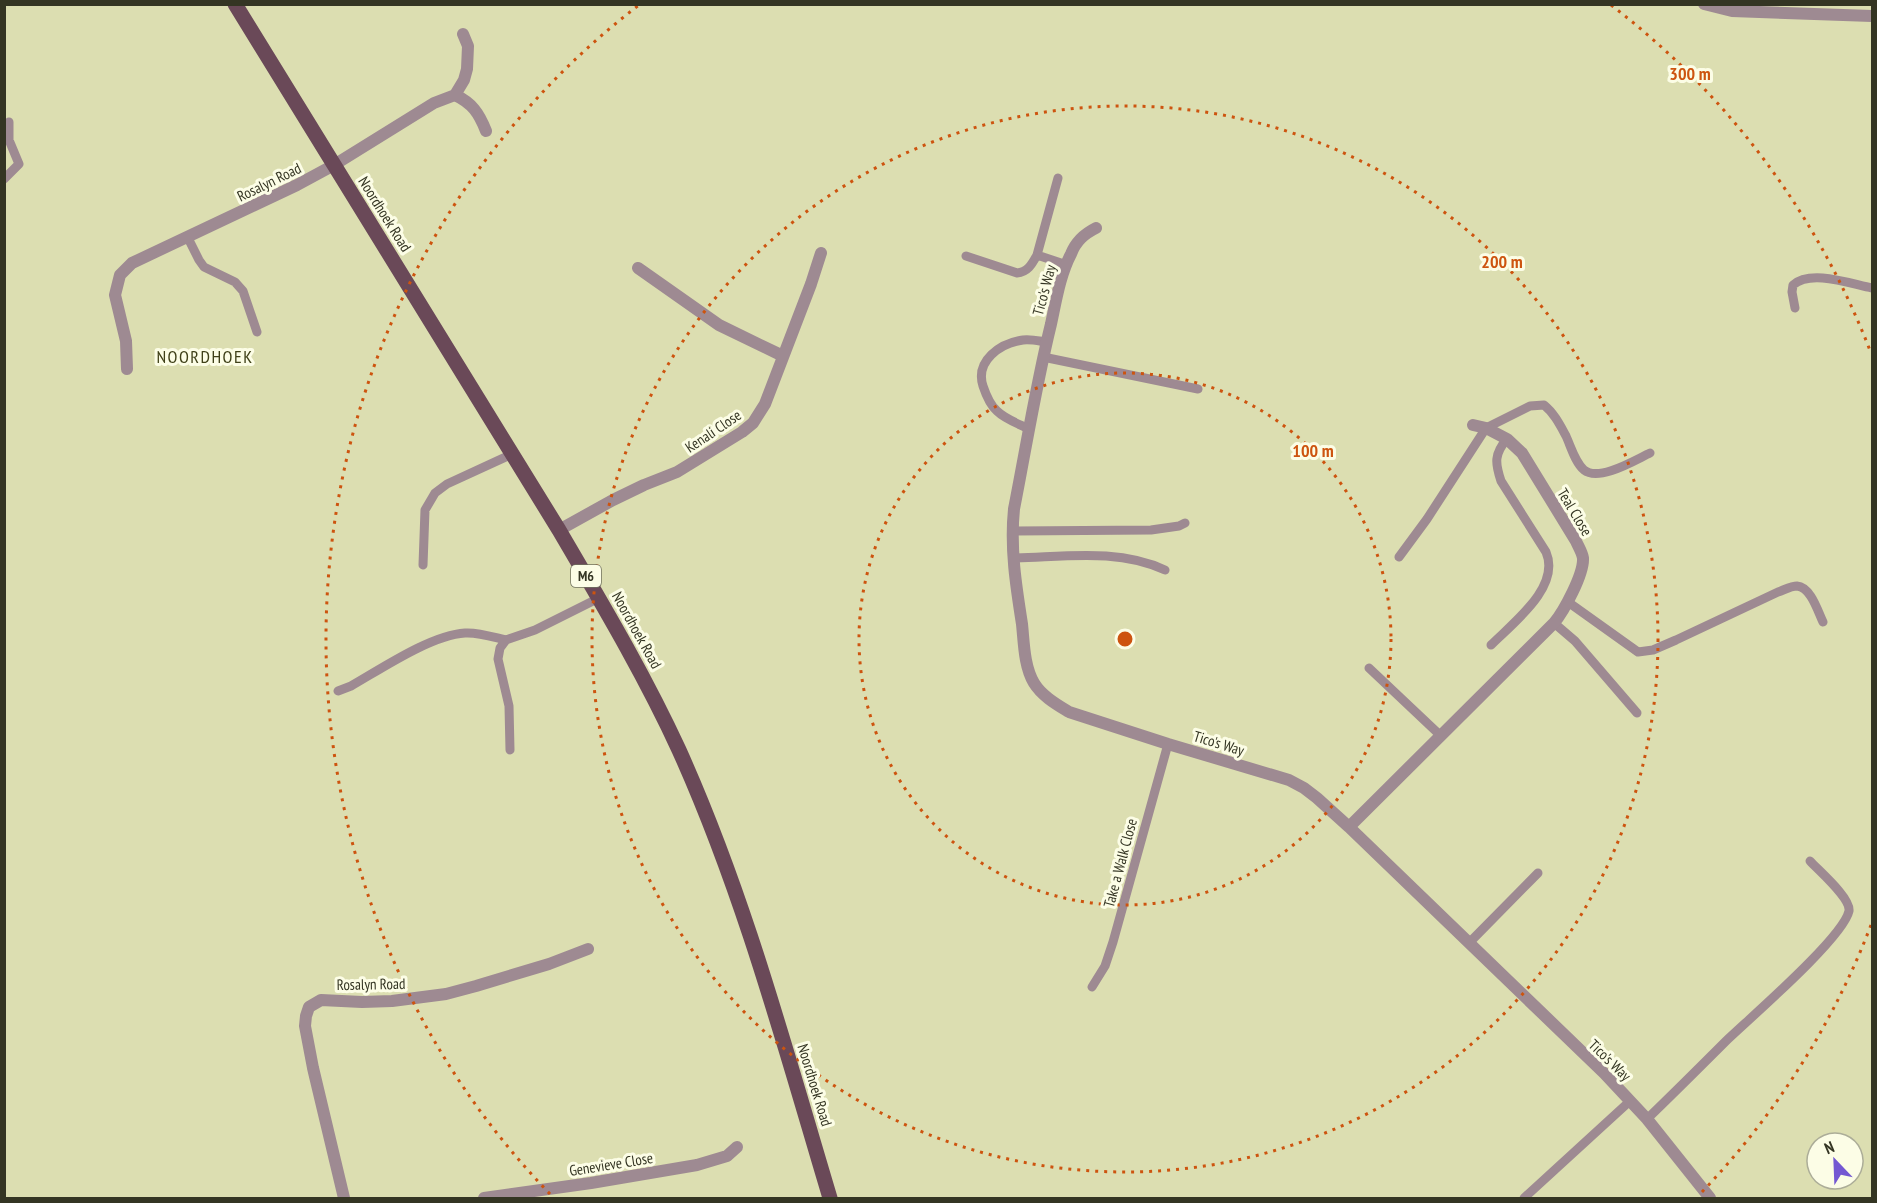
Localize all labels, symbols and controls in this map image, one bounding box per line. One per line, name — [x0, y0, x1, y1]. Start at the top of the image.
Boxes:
text: 300 m — [1669, 62, 1711, 85]
street label: Rosalyn Road — [234, 158, 304, 206]
street label: Noordhoek Road — [354, 173, 416, 255]
text: 200 m — [1481, 250, 1523, 273]
street label: Tico's Way — [1028, 262, 1060, 318]
district label: NOORDHOEK — [156, 345, 254, 368]
street label: Kenali Close — [681, 405, 745, 457]
text: 100 m — [1292, 439, 1334, 462]
street label: Teal Close — [1553, 485, 1597, 539]
road number: M6 — [571, 565, 601, 587]
street label: Noordhoek Road — [608, 588, 666, 672]
centre of rings — [1115, 629, 1135, 649]
street label: Tico's Way — [1191, 726, 1247, 760]
street label: Take a Walk Close — [1099, 816, 1141, 910]
street label: Rosalyn Road — [337, 974, 405, 994]
street label: Tico's Way — [1585, 1035, 1636, 1085]
street label: Noordhoek Road — [793, 1042, 837, 1128]
north arrow — [1805, 1131, 1865, 1191]
text: N — [1821, 1136, 1837, 1158]
street label: Genevieve Close — [568, 1148, 654, 1180]

